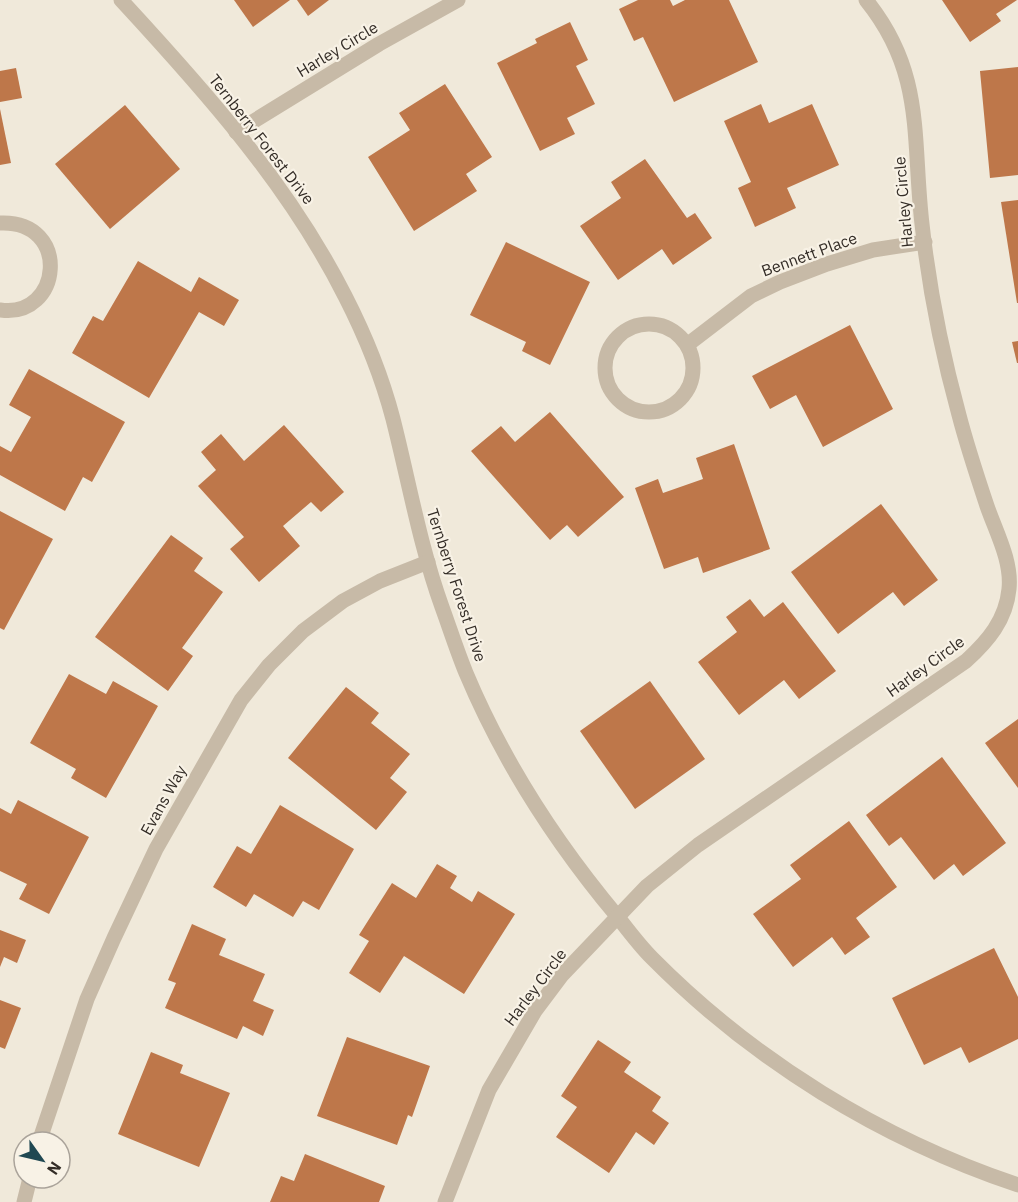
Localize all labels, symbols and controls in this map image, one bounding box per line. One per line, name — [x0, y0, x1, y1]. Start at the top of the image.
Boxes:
street label: Harley Circle — [293, 17, 382, 81]
street label: Ternberry Forest Drive — [205, 70, 319, 208]
street label: Harley Circle — [889, 155, 917, 248]
street label: Bennett Place — [758, 227, 860, 281]
street label: Ternberry Forest Drive — [423, 506, 491, 664]
street label: Harley Circle — [882, 631, 968, 701]
street label: Evans Way — [136, 762, 190, 838]
street label: Harley Circle — [499, 944, 571, 1030]
north arrow — [12, 1130, 72, 1190]
text: N — [43, 1158, 66, 1179]

